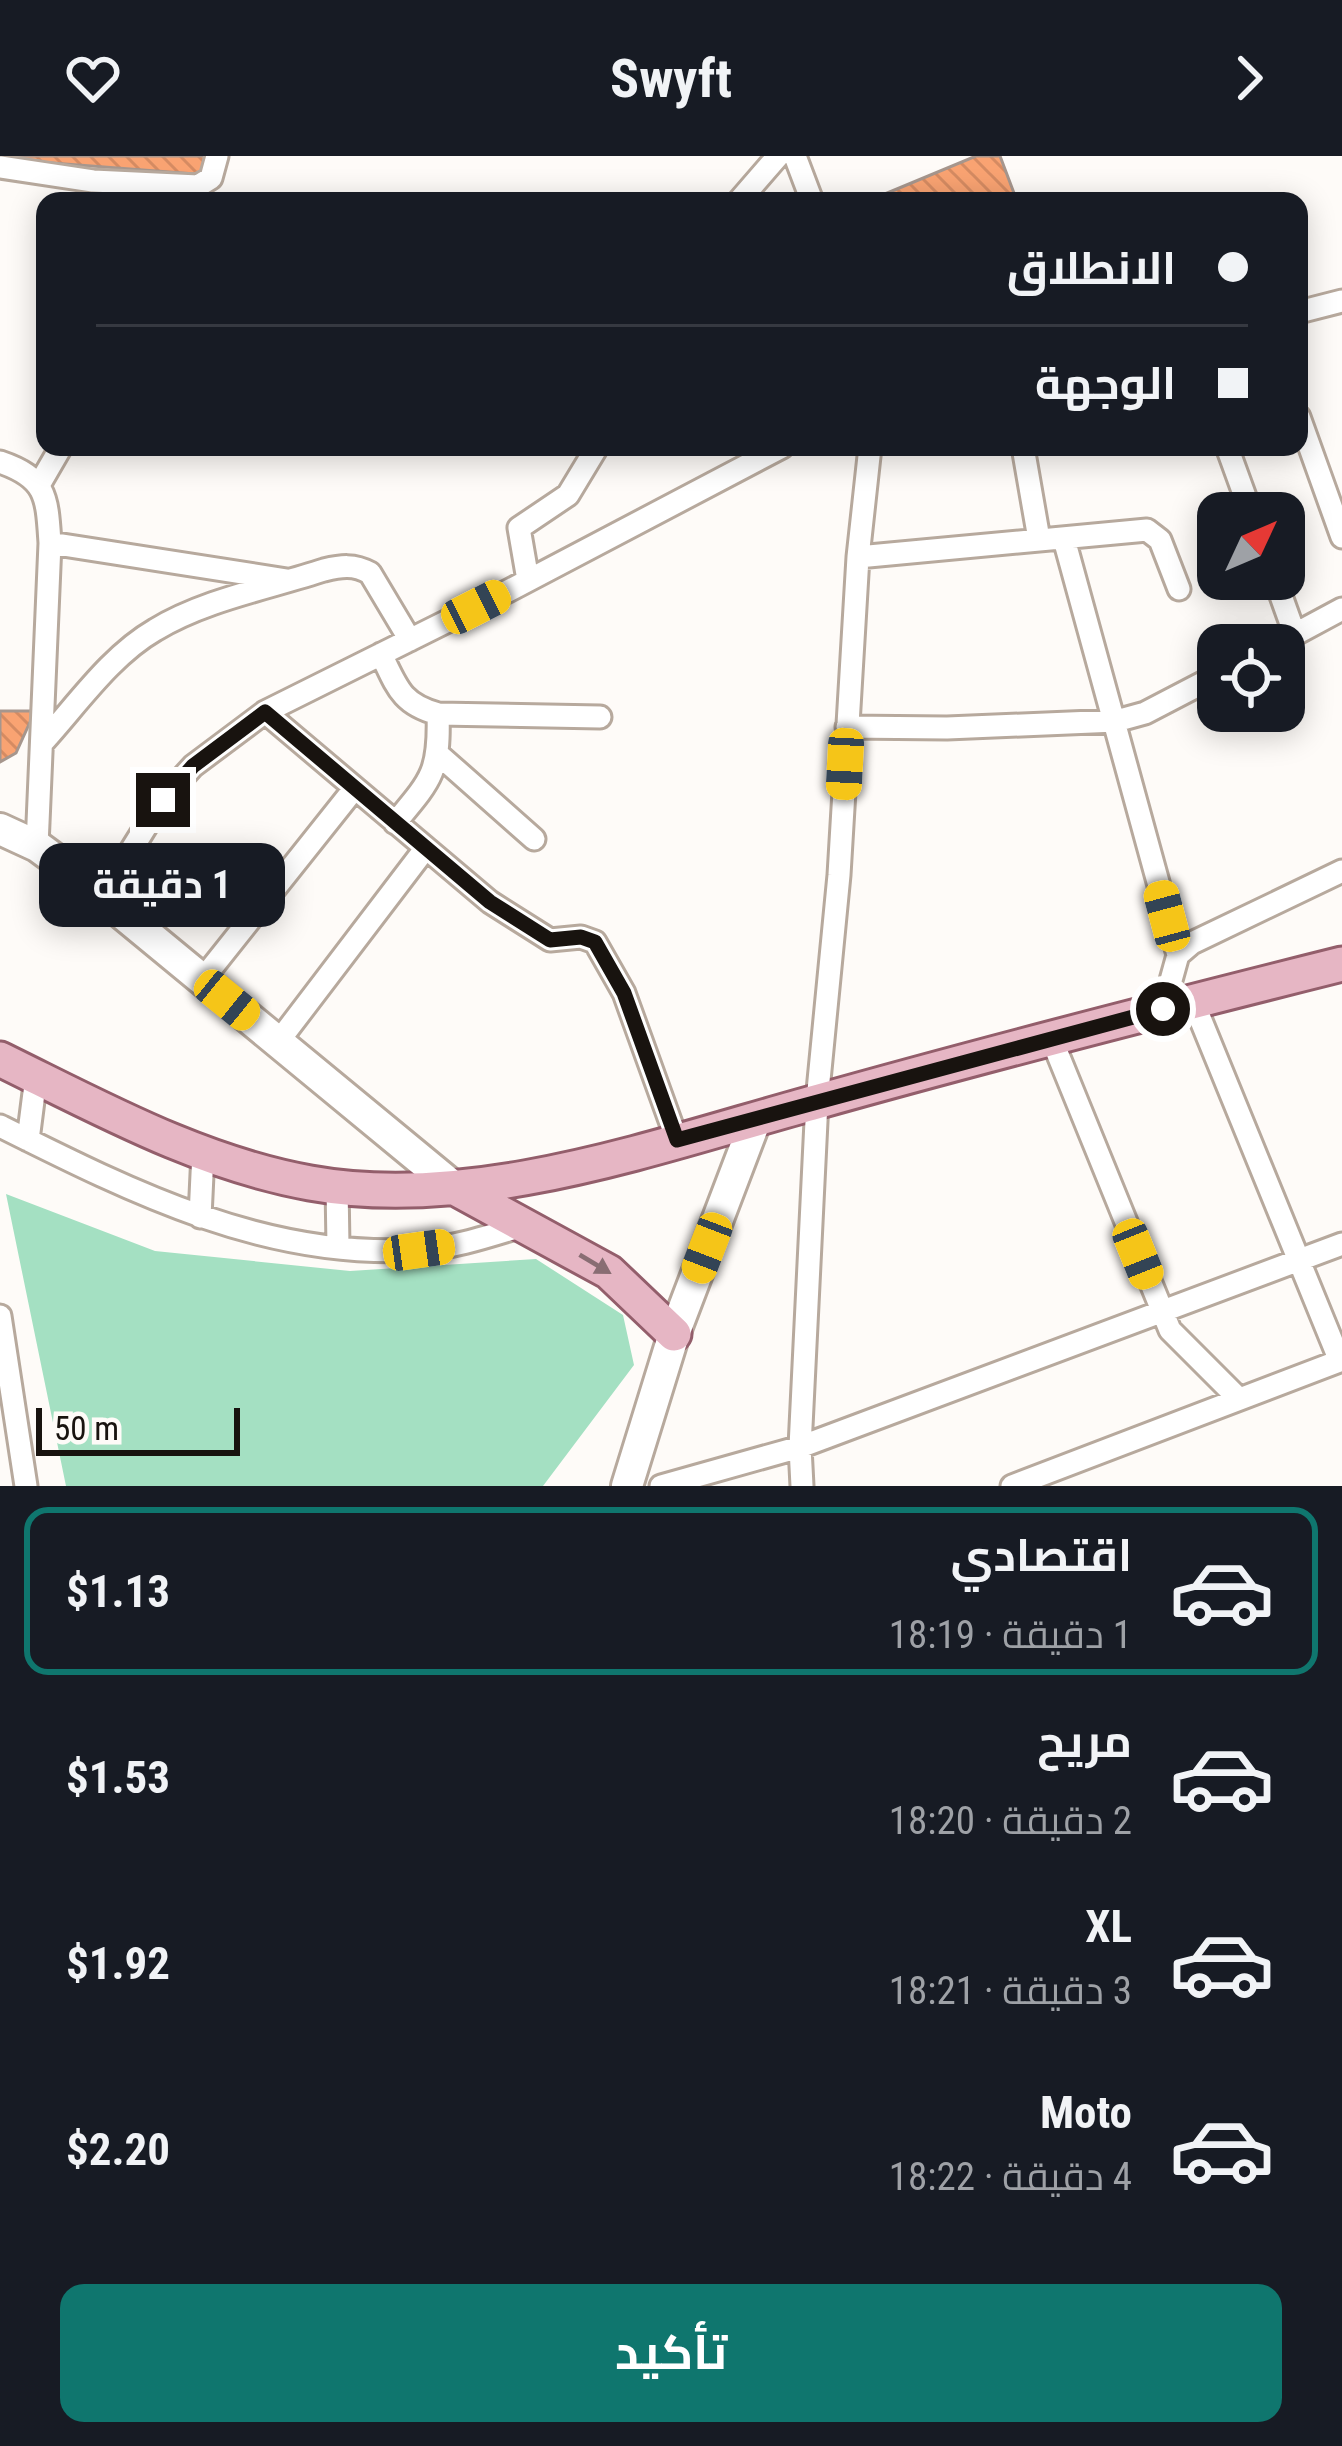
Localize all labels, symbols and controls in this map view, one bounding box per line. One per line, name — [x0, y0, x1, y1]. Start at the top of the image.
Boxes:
icon: heart — [60, 45, 126, 111]
icon: forward — [1216, 45, 1282, 111]
text: Swyft — [610, 47, 732, 110]
text: الانطلاق — [1007, 242, 1176, 295]
text: الوجهة — [1035, 357, 1176, 410]
north arrow — [1197, 492, 1305, 600]
map controls — [1197, 492, 1305, 732]
car — [436, 575, 516, 639]
button: locate — [1197, 624, 1305, 732]
car — [825, 727, 865, 801]
route end — [136, 773, 190, 827]
callout: 1 دقيقة — [40, 842, 286, 926]
text: 1 دقيقة — [93, 862, 231, 908]
car — [1140, 877, 1194, 955]
car — [188, 963, 266, 1037]
route start — [1136, 982, 1190, 1036]
car — [677, 1208, 737, 1288]
car — [1108, 1214, 1168, 1294]
car — [381, 1227, 457, 1273]
one-way arrow — [578, 1252, 612, 1273]
scale bar — [36, 1402, 240, 1455]
text: 50 m — [54, 1409, 119, 1448]
text: اقتصادي — [951, 1529, 1132, 1582]
icon: car — [1168, 1537, 1276, 1645]
text: $1.13 — [66, 1565, 170, 1618]
text: 1 دقيقة · 18:19 — [889, 1612, 1132, 1658]
text: مريح — [1037, 1715, 1132, 1768]
icon: car — [1168, 1723, 1276, 1831]
text: $1.53 — [66, 1751, 170, 1804]
text: 2 دقيقة · 18:20 — [889, 1798, 1132, 1844]
text: XL — [1085, 1900, 1132, 1953]
icon: car — [1168, 1909, 1276, 2017]
text: $1.92 — [66, 1937, 170, 1990]
text: 3 دقيقة · 18:21 — [889, 1968, 1132, 2014]
text: Moto — [1040, 2086, 1132, 2139]
icon: car — [1168, 2095, 1276, 2203]
text: $2.20 — [66, 2123, 170, 2176]
text: 4 دقيقة · 18:22 — [889, 2154, 1132, 2200]
button: تأكيد — [60, 2284, 1282, 2422]

